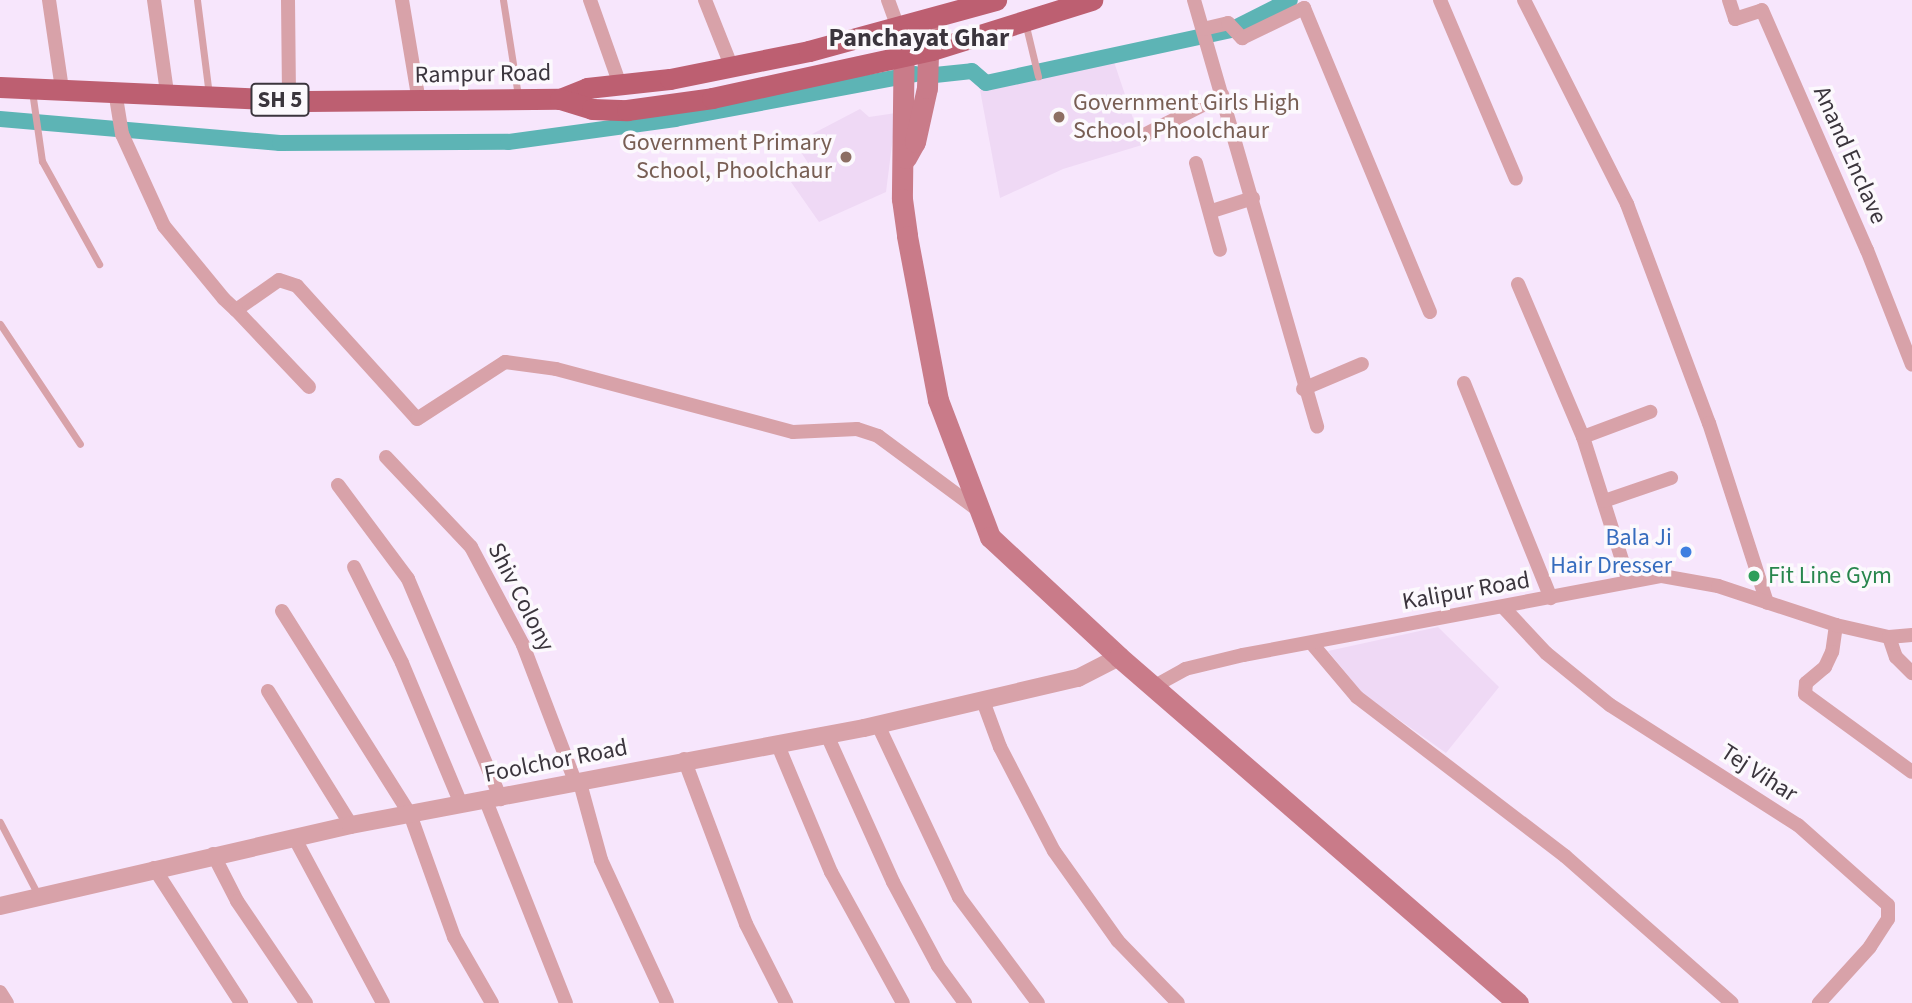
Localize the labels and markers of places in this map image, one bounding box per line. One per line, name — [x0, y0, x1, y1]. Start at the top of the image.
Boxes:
place label: Government Girls High School, Phoolchaur — [1073, 89, 1300, 145]
marker: Government Girls High School, Phoolchaur — [1051, 109, 1067, 125]
place label: Government Primary School, Phoolchaur — [622, 129, 832, 185]
marker: Government Primary School, Phoolchaur — [838, 149, 854, 165]
place label: Bala Ji Hair Dresser — [1550, 524, 1672, 580]
marker: Bala Ji Hair Dresser — [1678, 544, 1694, 560]
place label: Fit Line Gym — [1768, 562, 1892, 590]
marker: Fit Line Gym — [1746, 568, 1762, 584]

